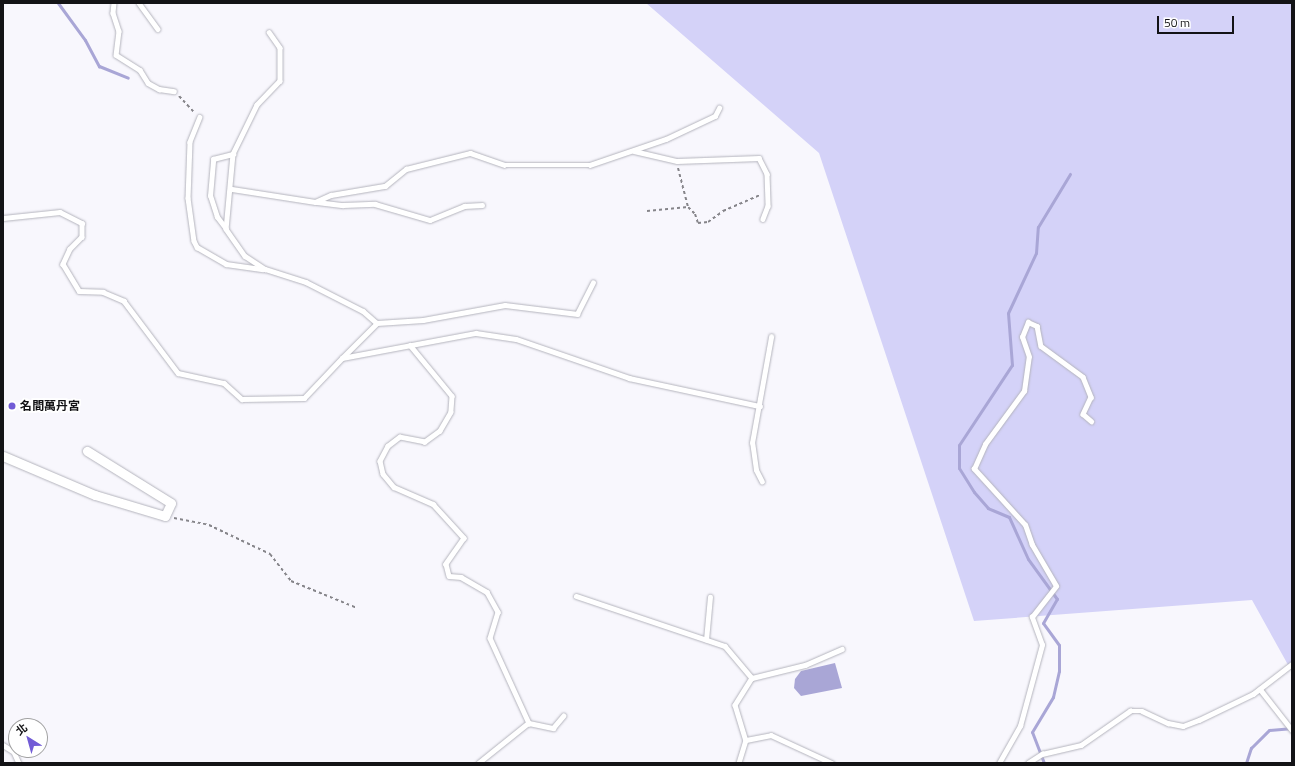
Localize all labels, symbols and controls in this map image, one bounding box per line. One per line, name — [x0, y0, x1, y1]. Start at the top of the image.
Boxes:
scale bar — [1159, 8, 1236, 34]
text: 50 m — [1164, 13, 1190, 32]
place label: 名間萬丹宮 — [20, 399, 80, 413]
marker: 名間萬丹宮 — [7, 401, 17, 411]
north arrow — [8, 718, 48, 758]
text: 北 — [12, 720, 31, 739]

